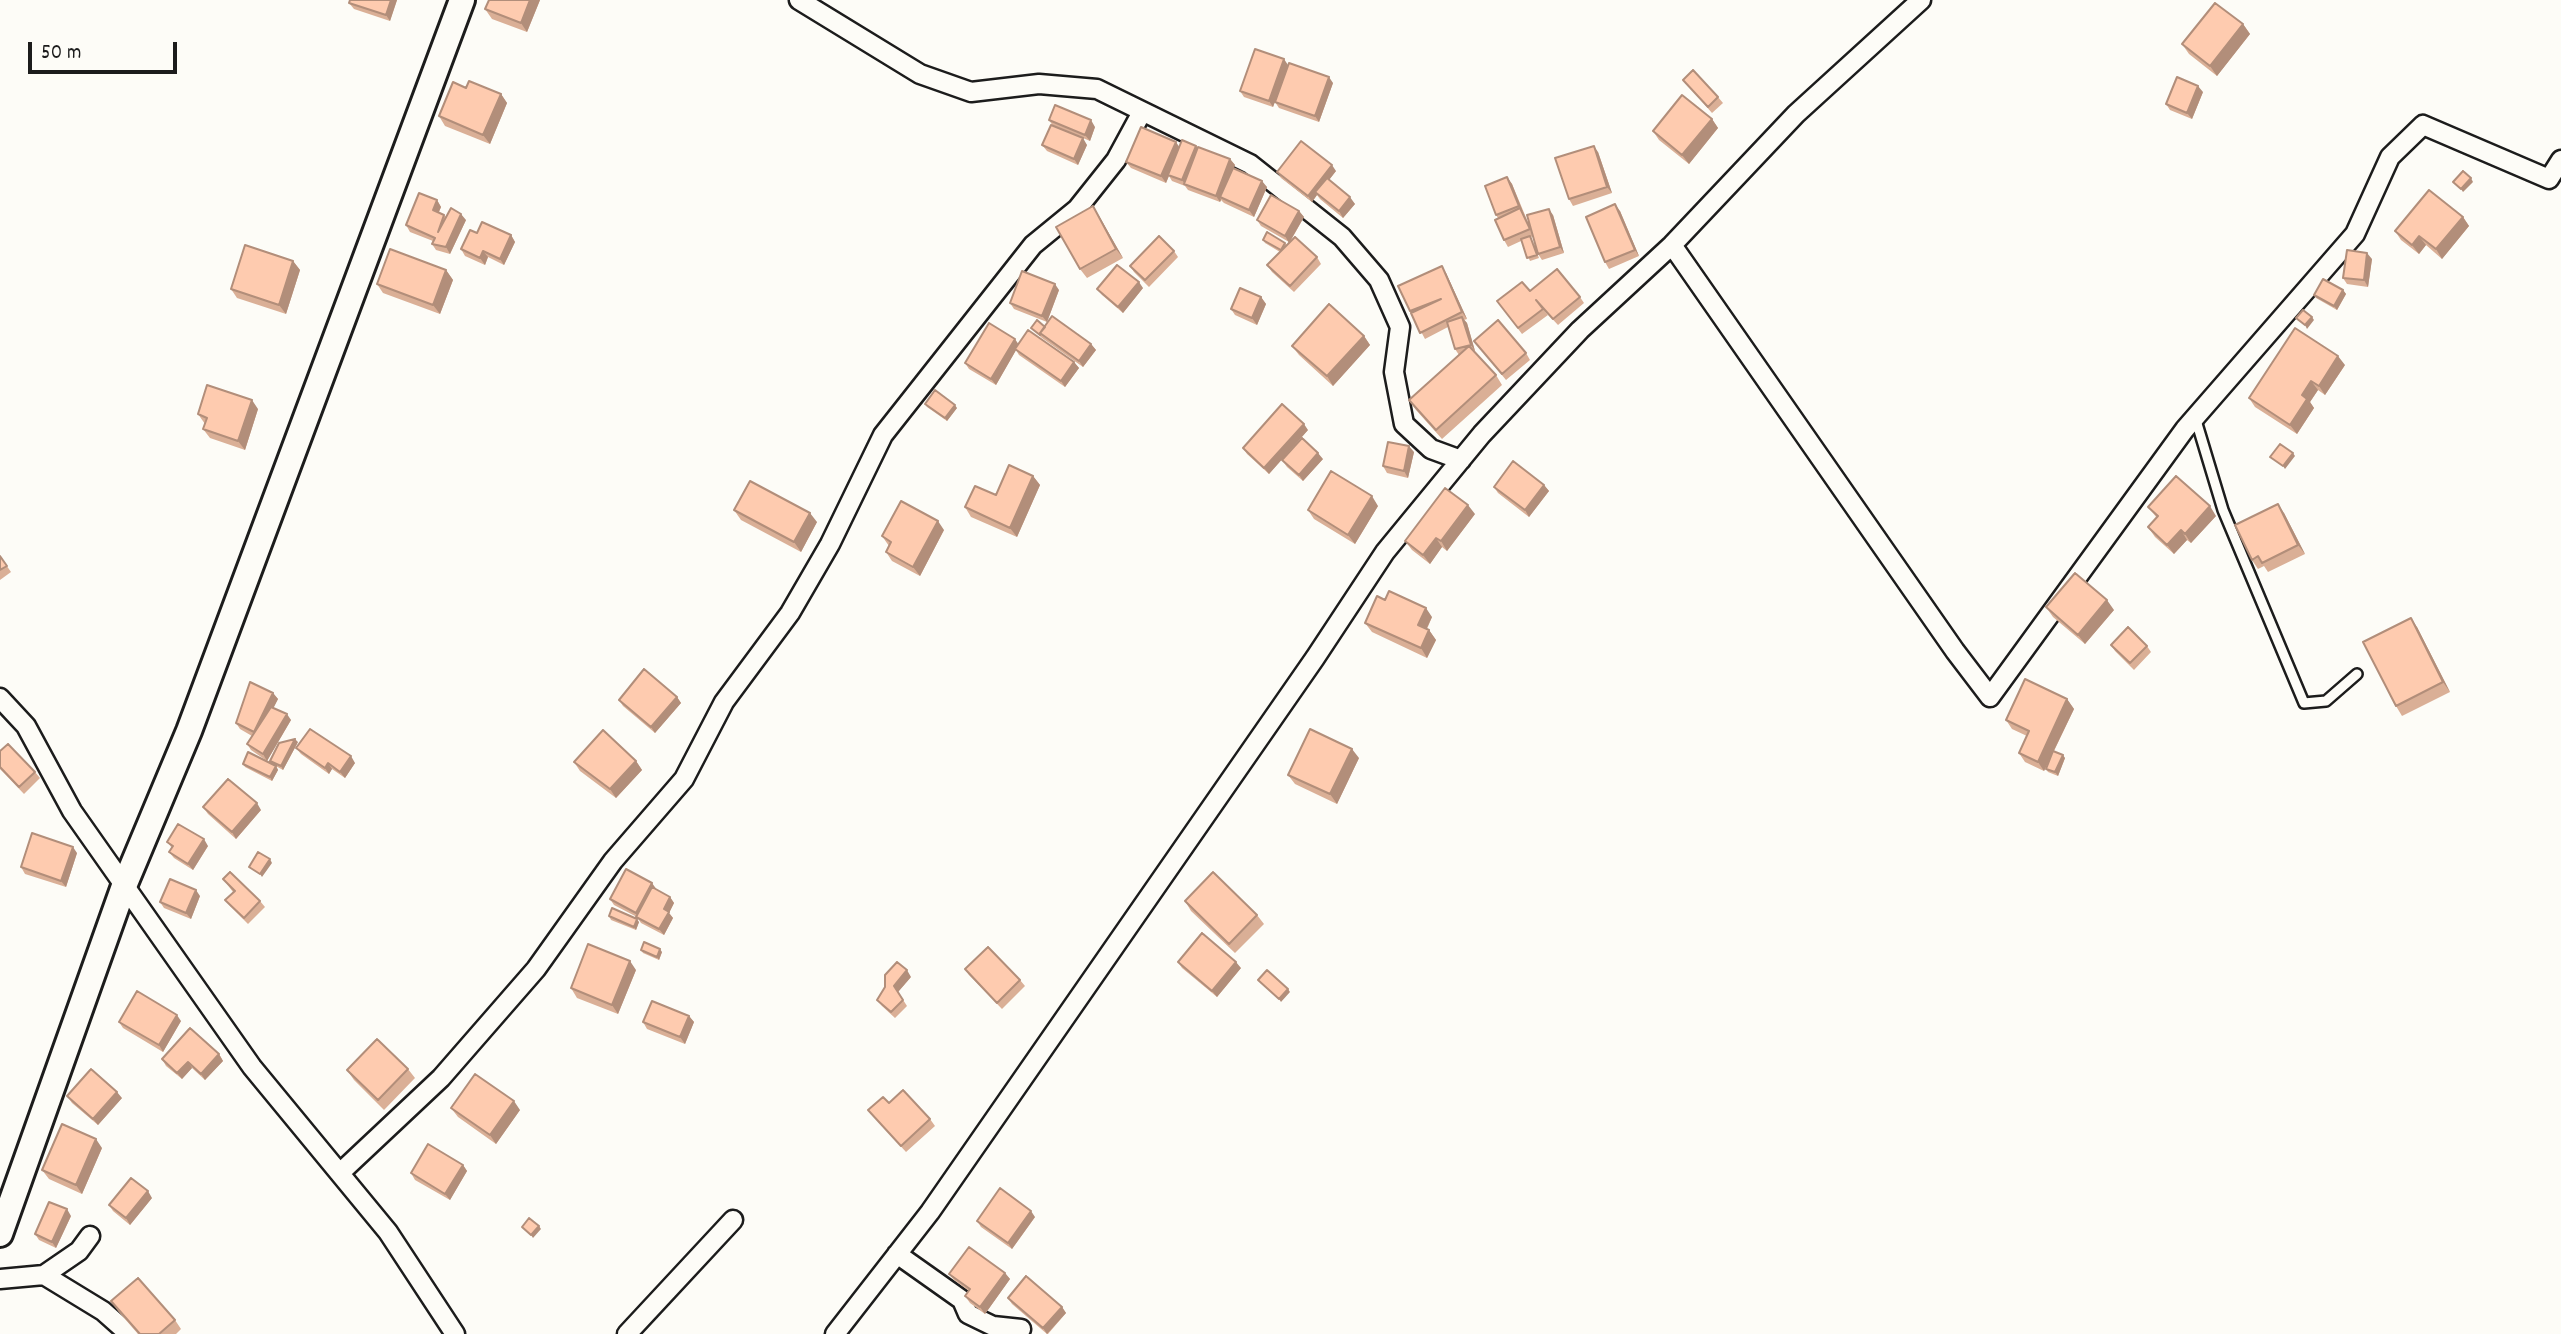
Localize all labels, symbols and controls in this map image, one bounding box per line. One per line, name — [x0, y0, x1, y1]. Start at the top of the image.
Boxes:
scale bar — [32, 28, 180, 72]
text: 50 m — [41, 39, 81, 69]

